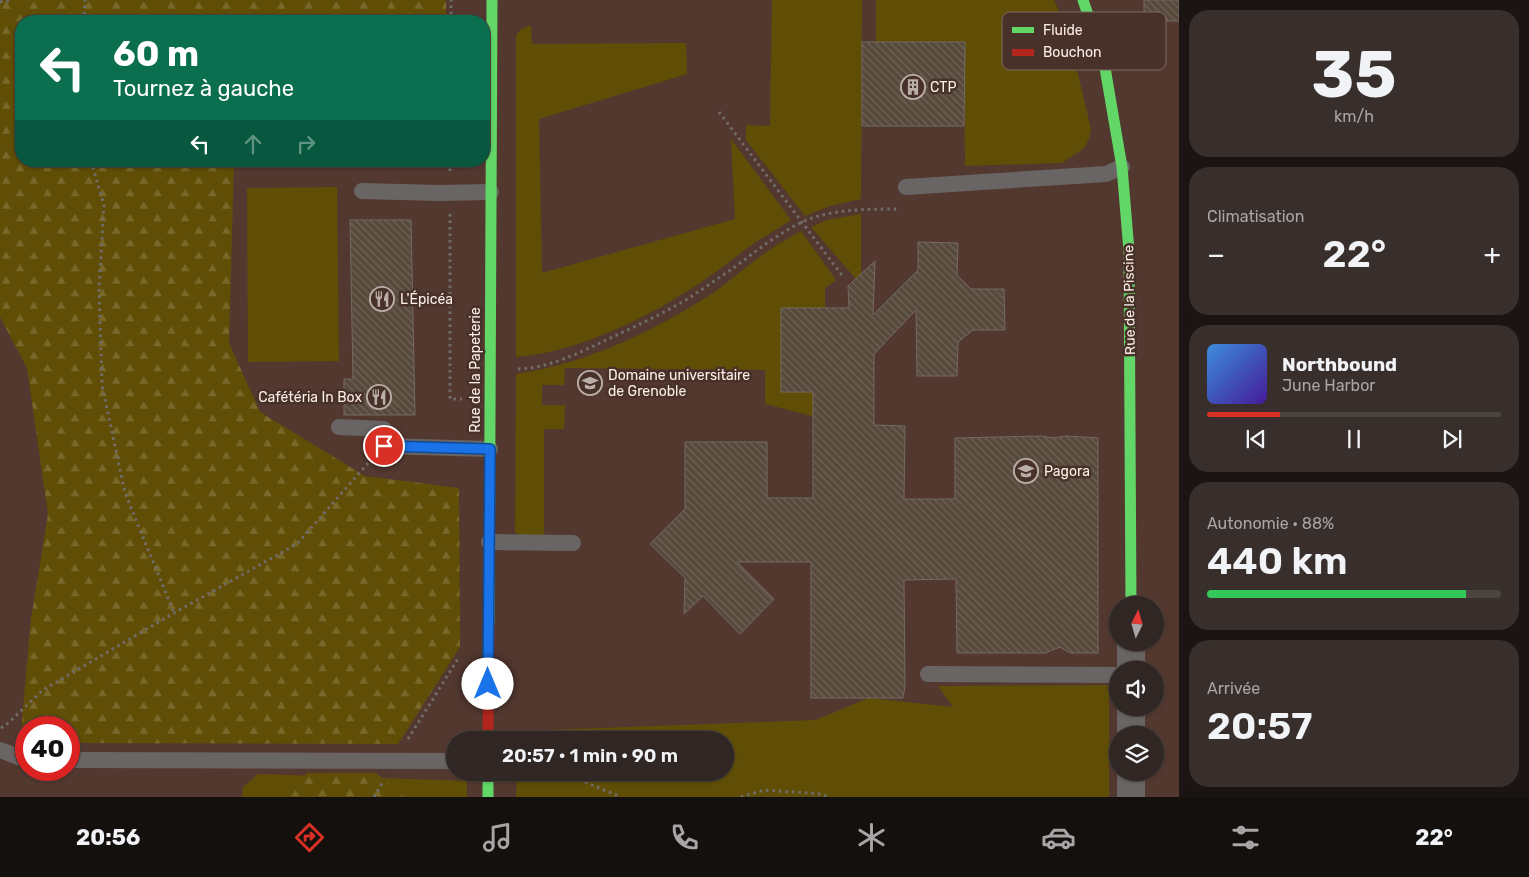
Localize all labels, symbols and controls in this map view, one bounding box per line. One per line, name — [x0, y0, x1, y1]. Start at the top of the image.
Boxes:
legend — [1002, 12, 1166, 70]
text: Fluide — [1043, 22, 1083, 39]
text: 60 m — [113, 33, 199, 75]
icon: left — [30, 35, 95, 100]
text: 35 — [1312, 36, 1396, 113]
text: Bouchon — [1043, 44, 1102, 61]
building icon: CTP — [900, 74, 926, 100]
text: Tournez à gauche — [113, 75, 294, 102]
place label: CTP — [930, 79, 956, 96]
text: km/h — [1334, 107, 1374, 126]
icon: left — [186, 130, 214, 158]
icon: ahead — [239, 130, 267, 158]
icon: right — [292, 130, 320, 158]
text: Climatisation — [1207, 207, 1304, 226]
text: 22° — [1323, 231, 1386, 277]
text: − — [1207, 238, 1225, 271]
text: + — [1484, 238, 1501, 271]
street label: Rue de la Piscine — [1120, 245, 1139, 355]
restaurant icon: L'Épicéa — [369, 286, 395, 312]
place label: L'Épicéa — [400, 290, 453, 308]
street label: Rue de la Papeterie — [467, 307, 484, 433]
text: Northbound — [1282, 353, 1397, 376]
place label: Domaine universitaire de Grenoble — [608, 367, 750, 400]
school or university icon: Domaine universitaire de Grenoble — [577, 370, 603, 396]
text: June Harbor — [1282, 376, 1375, 395]
restaurant icon: Cafétéria In Box — [366, 384, 392, 410]
place label: Cafétéria In Box — [258, 389, 362, 406]
pin — [363, 425, 405, 467]
icon: previous — [1242, 425, 1270, 453]
icon: pause — [1340, 425, 1368, 453]
icon: next — [1438, 425, 1466, 453]
icon: arrive — [370, 432, 398, 460]
school or university icon: Pagora — [1013, 458, 1039, 484]
place label: Pagora — [1044, 463, 1090, 480]
text: Autonomie · 88% — [1207, 514, 1334, 533]
text: 440 km — [1207, 538, 1348, 584]
north arrow — [1109, 596, 1164, 651]
map controls — [1109, 596, 1164, 781]
position arrow — [461, 657, 513, 709]
button: sound — [1109, 661, 1164, 716]
text: Arrivée — [1207, 679, 1260, 698]
text: 20:57 — [1207, 703, 1312, 749]
speed limit sign: 40 — [15, 716, 80, 781]
button: layers — [1109, 726, 1164, 781]
text: 20:57 · 1 min · 90 m — [502, 744, 678, 767]
icon: directions — [292, 820, 327, 855]
icon: music — [480, 820, 515, 855]
icon: phone — [667, 820, 702, 855]
icon: climate — [854, 820, 889, 855]
icon: car — [1041, 820, 1076, 855]
icon: filters — [1228, 820, 1263, 855]
text: 20:56 — [76, 824, 140, 851]
text: 22° — [1415, 824, 1453, 851]

